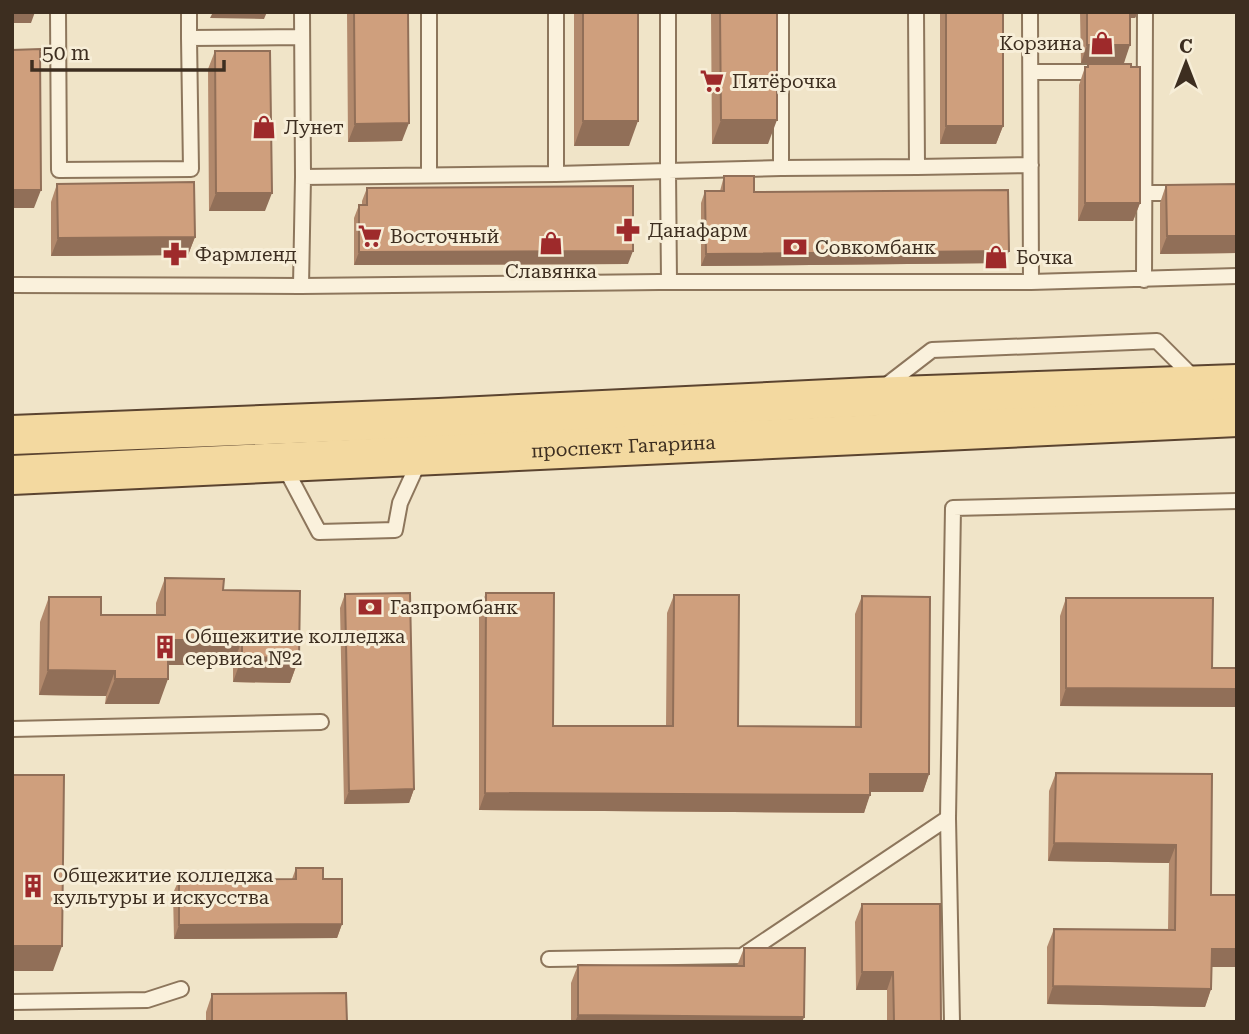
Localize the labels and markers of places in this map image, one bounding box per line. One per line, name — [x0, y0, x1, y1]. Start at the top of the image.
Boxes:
shop icon: Корзина — [1088, 29, 1116, 57]
place label: Корзина — [999, 32, 1083, 55]
supermarket icon: Пятёрочка — [698, 67, 726, 95]
place label: Пятёрочка — [732, 70, 837, 93]
shop icon: Лунет — [250, 113, 278, 141]
place label: Лунет — [284, 116, 344, 139]
pharmacy icon: Данафарм — [614, 216, 642, 244]
place label: Данафарм — [648, 219, 748, 242]
supermarket icon: Восточный — [356, 222, 384, 250]
place label: Восточный — [390, 225, 500, 248]
shop icon: Славянка — [537, 229, 565, 257]
bank icon: Совкомбанк — [781, 233, 809, 261]
place label: Совкомбанк — [815, 236, 936, 259]
pharmacy icon: Фармленд — [161, 240, 189, 268]
place label: Фармленд — [195, 243, 297, 266]
shop icon: Бочка — [982, 243, 1010, 271]
place label: Бочка — [1016, 246, 1074, 269]
place label: Славянка — [505, 260, 598, 283]
bank icon: Газпромбанк — [356, 593, 384, 621]
place label: Газпромбанк — [390, 596, 518, 619]
place label: Общежитие колледжа сервиса №2 — [185, 625, 406, 670]
building icon: Общежитие колледжа сервиса №2 — [151, 633, 179, 661]
place label: Общежитие колледжа культуры и искусства — [53, 864, 274, 909]
building icon: Общежитие колледжа культуры и искусства — [19, 872, 47, 900]

